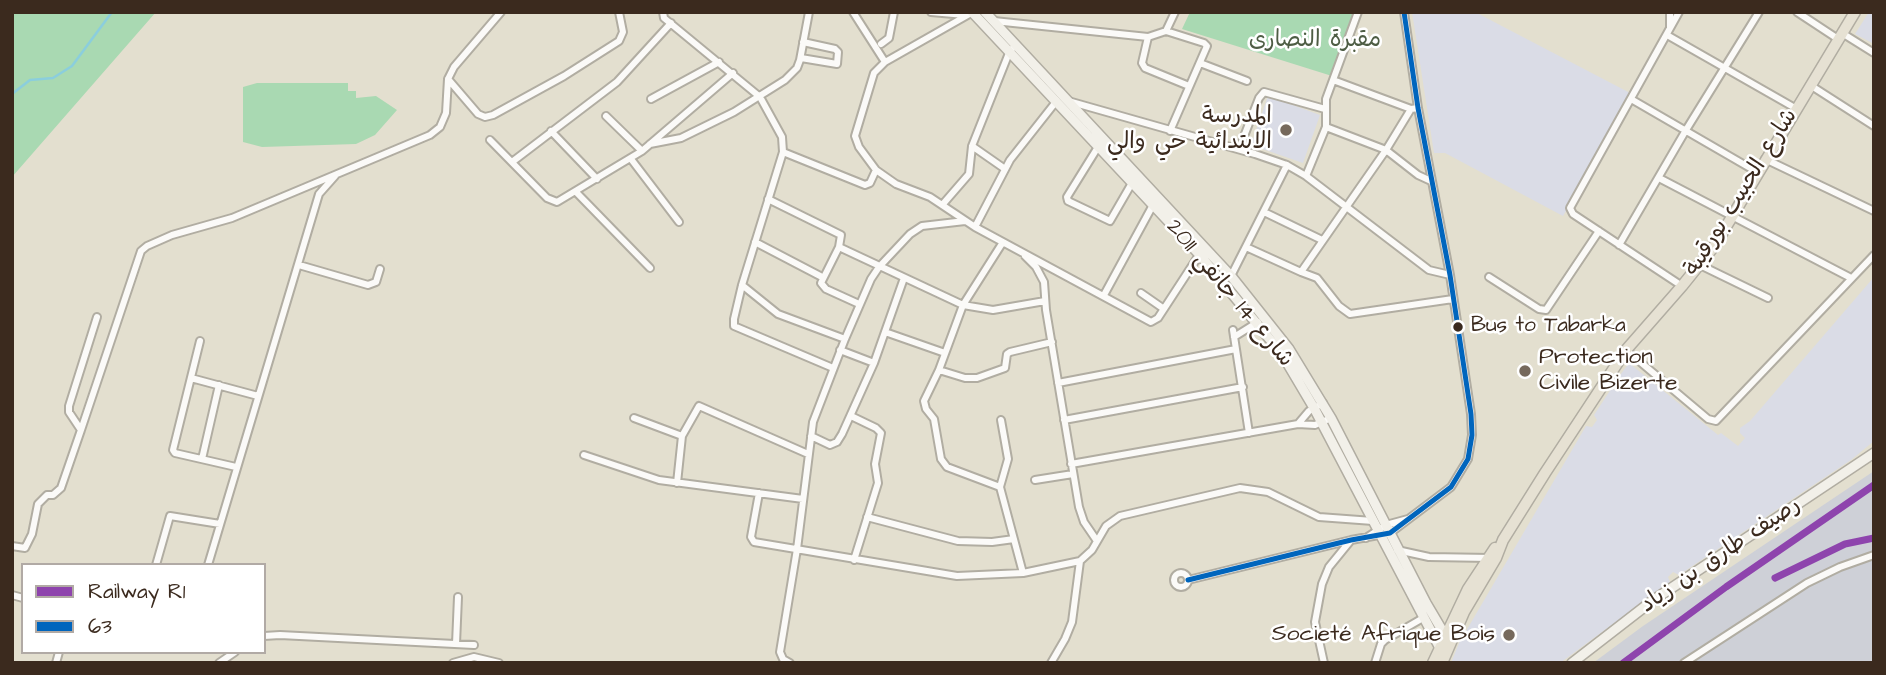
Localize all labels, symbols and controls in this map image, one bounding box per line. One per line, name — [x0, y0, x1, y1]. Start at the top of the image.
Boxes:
park label: مقبرة النصارى — [1249, 27, 1381, 55]
place label: المدرسة الابتدائية حي والي — [1107, 103, 1272, 157]
street label: شارع الحبيب بورقيبة — [1679, 104, 1805, 282]
marker: المدرسة الابتدائية حي والي — [1278, 122, 1294, 138]
street label: شارع 14 جانفي 2011 — [1159, 215, 1299, 373]
place label: Bus to Tabarka — [1471, 314, 1626, 340]
marker: Bus to Tabarka — [1451, 320, 1465, 334]
place label: Protection Civile Bizerte — [1539, 344, 1678, 398]
marker: Protection Civile Bizerte — [1517, 363, 1533, 379]
street label: رصيف طارق بن زياد — [1636, 492, 1806, 620]
legend — [21, 563, 266, 654]
text: Railway R1 — [88, 577, 185, 606]
text: 63 — [88, 612, 112, 641]
place label: Societé Afrique Bois — [1272, 621, 1495, 649]
marker: Societé Afrique Bois — [1501, 627, 1517, 643]

